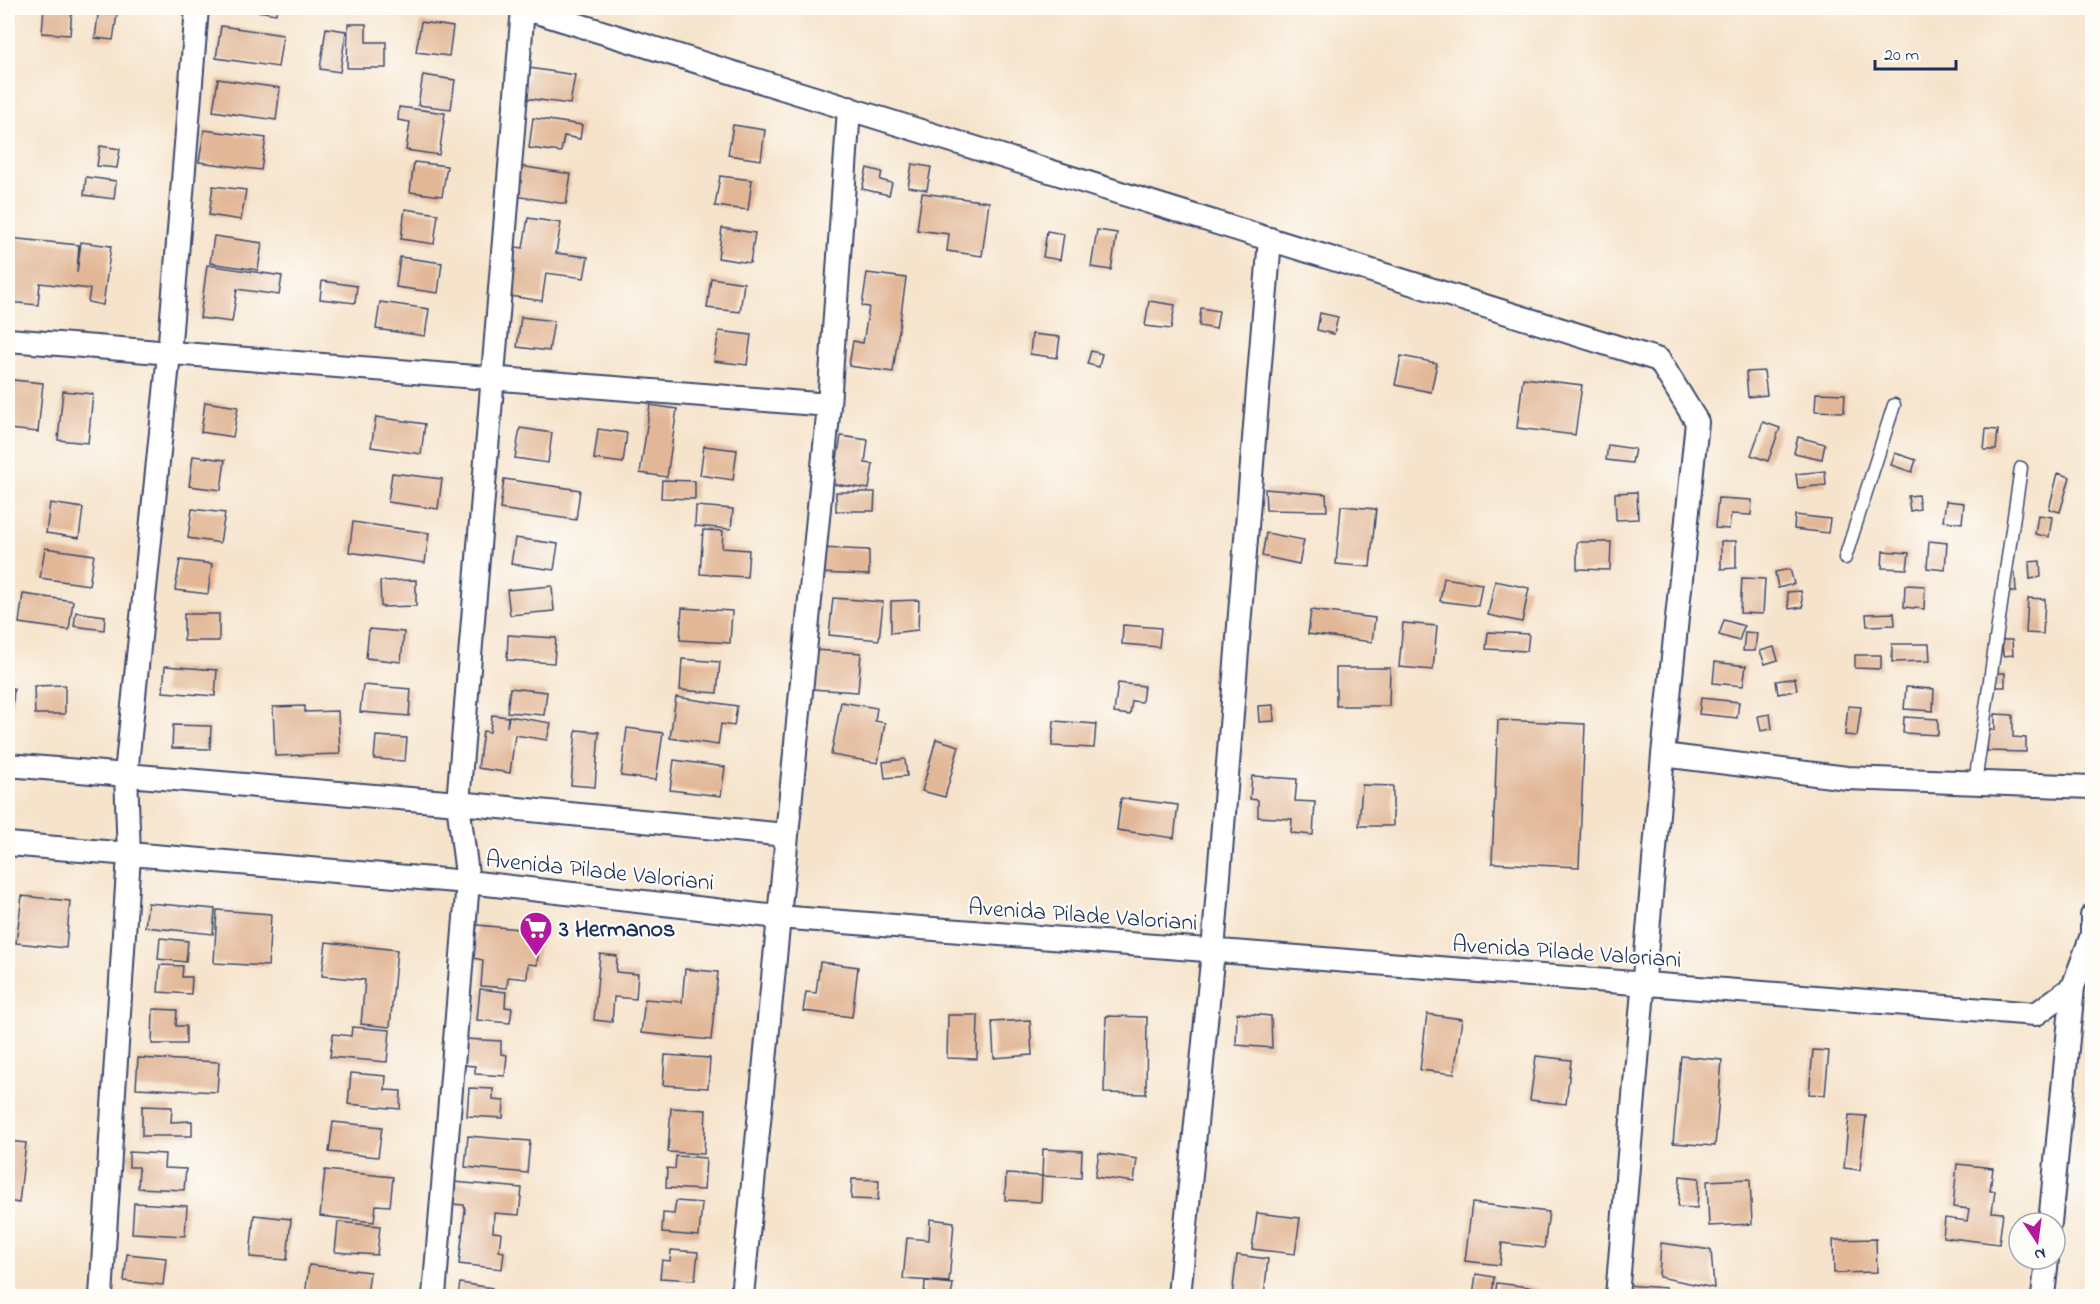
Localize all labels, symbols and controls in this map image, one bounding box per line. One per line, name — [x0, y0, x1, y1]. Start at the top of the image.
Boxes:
scale bar — [1875, 33, 1956, 71]
text: 20 m — [1884, 43, 1919, 69]
street label: Avenida Pilade Valoriani — [484, 843, 716, 902]
street label: Avenida Pilade Valoriani — [967, 891, 1199, 942]
supermarket icon: 3 Hermanos — [518, 910, 554, 957]
place label: 3 Hermanos — [558, 913, 675, 948]
street label: Avenida Pilade Valoriani — [1451, 928, 1683, 979]
north arrow — [2007, 1211, 2067, 1271]
text: N — [2032, 1241, 2048, 1267]

